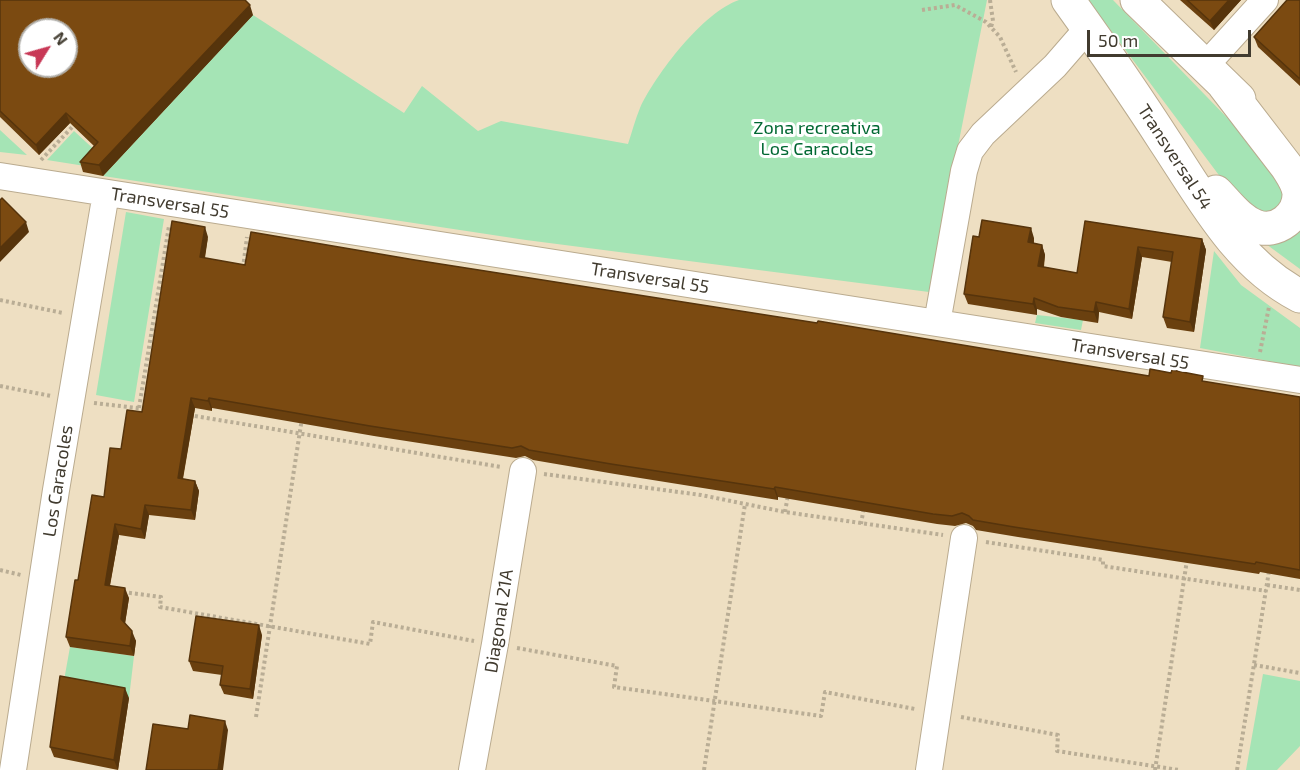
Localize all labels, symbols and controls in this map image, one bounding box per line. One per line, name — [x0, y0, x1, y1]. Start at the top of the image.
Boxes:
north arrow — [18, 18, 78, 78]
scale bar — [1090, 18, 1254, 56]
text: N — [50, 28, 72, 48]
text: 50 m — [1098, 29, 1138, 51]
street label: Transversal 54 — [1133, 100, 1217, 214]
park label: Zona recreativa Los Caracoles — [753, 117, 881, 160]
street label: Transversal 55 — [109, 183, 231, 223]
street label: Transversal 55 — [589, 258, 711, 298]
street label: Transversal 55 — [1069, 334, 1191, 374]
street label: Los Caracoles — [39, 424, 77, 538]
street label: Diagonal 21A — [480, 568, 518, 674]

